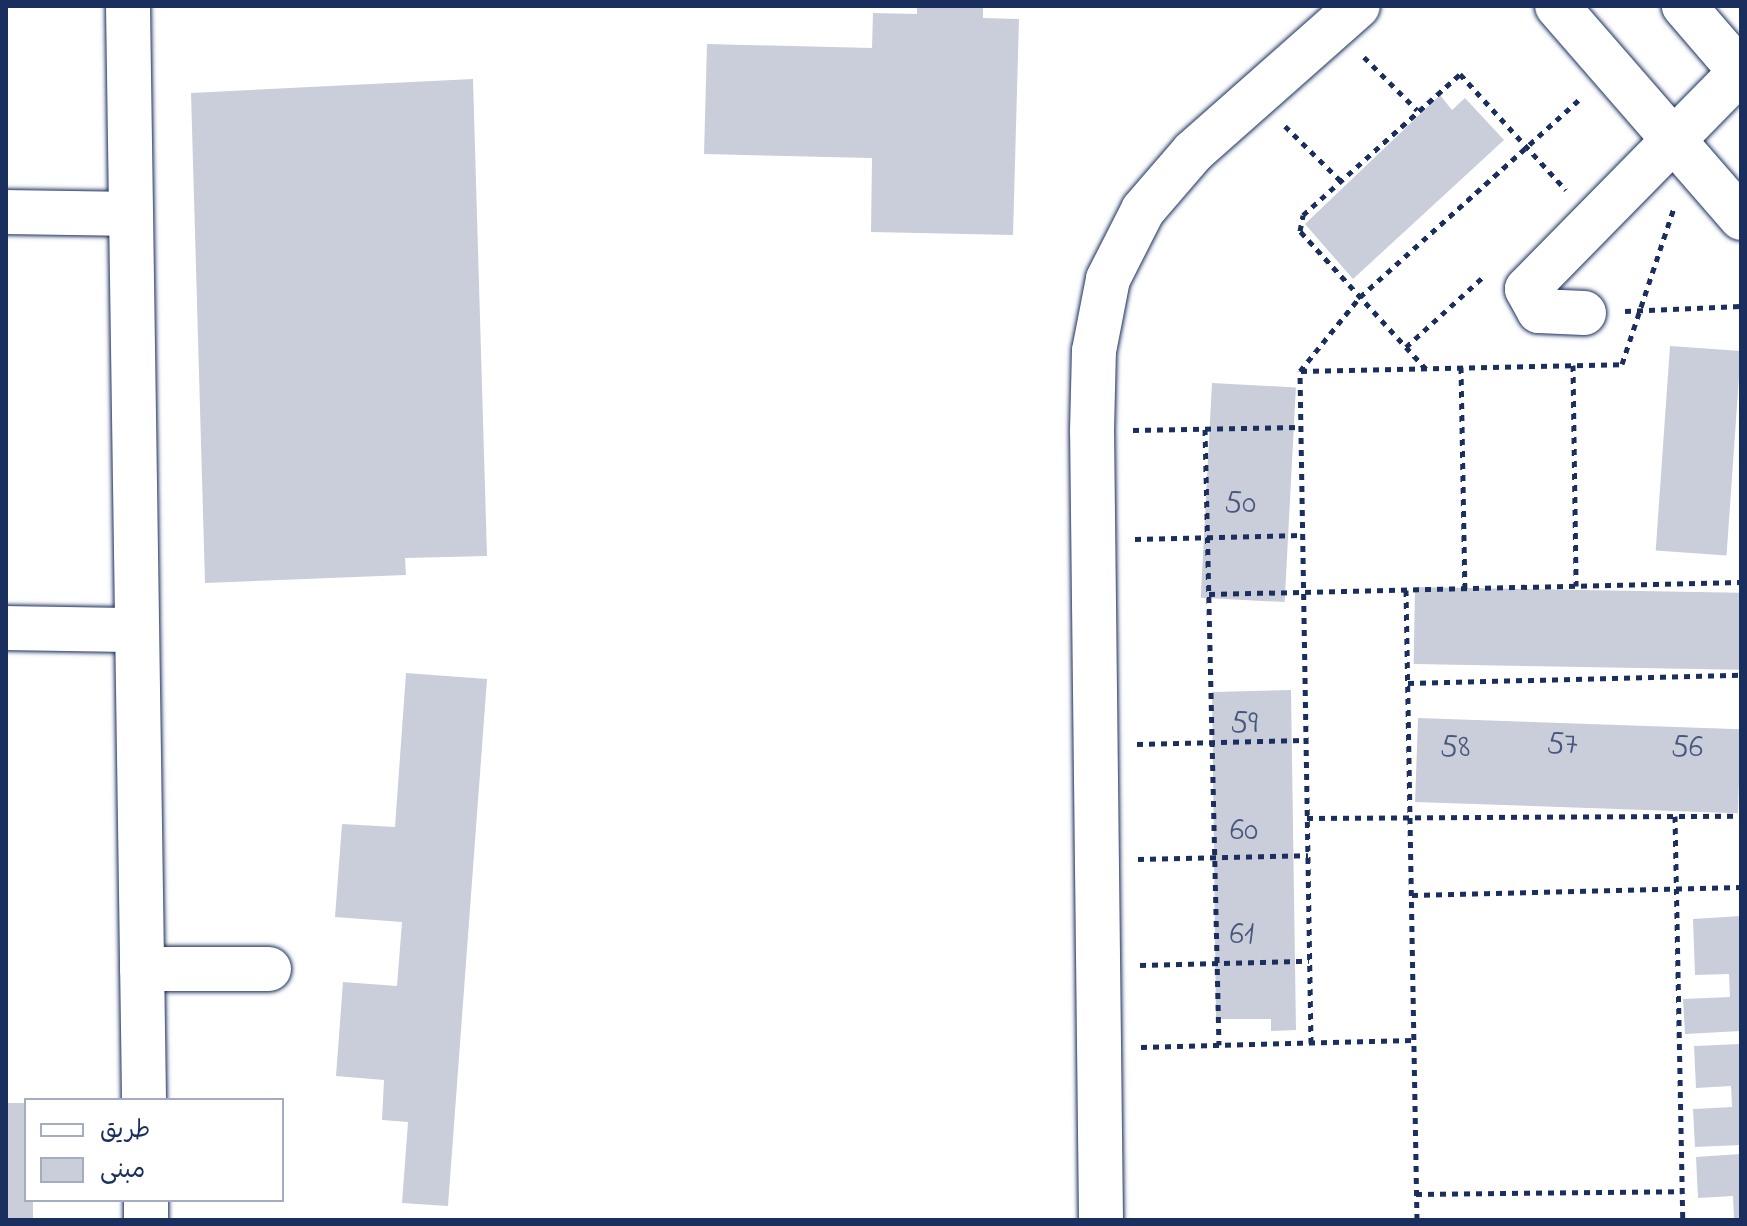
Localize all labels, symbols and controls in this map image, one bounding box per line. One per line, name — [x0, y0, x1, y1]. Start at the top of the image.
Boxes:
house number: 50 — [1224, 486, 1256, 524]
house number: 59 — [1230, 706, 1258, 744]
house number: 57 — [1546, 727, 1578, 765]
house number: 58 — [1440, 730, 1470, 768]
house number: 56 — [1671, 730, 1703, 768]
house number: 60 — [1230, 813, 1258, 851]
house number: 61 — [1230, 917, 1254, 955]
legend — [24, 1098, 284, 1202]
text: طريق — [100, 1114, 150, 1149]
text: مبنى — [100, 1154, 145, 1189]

